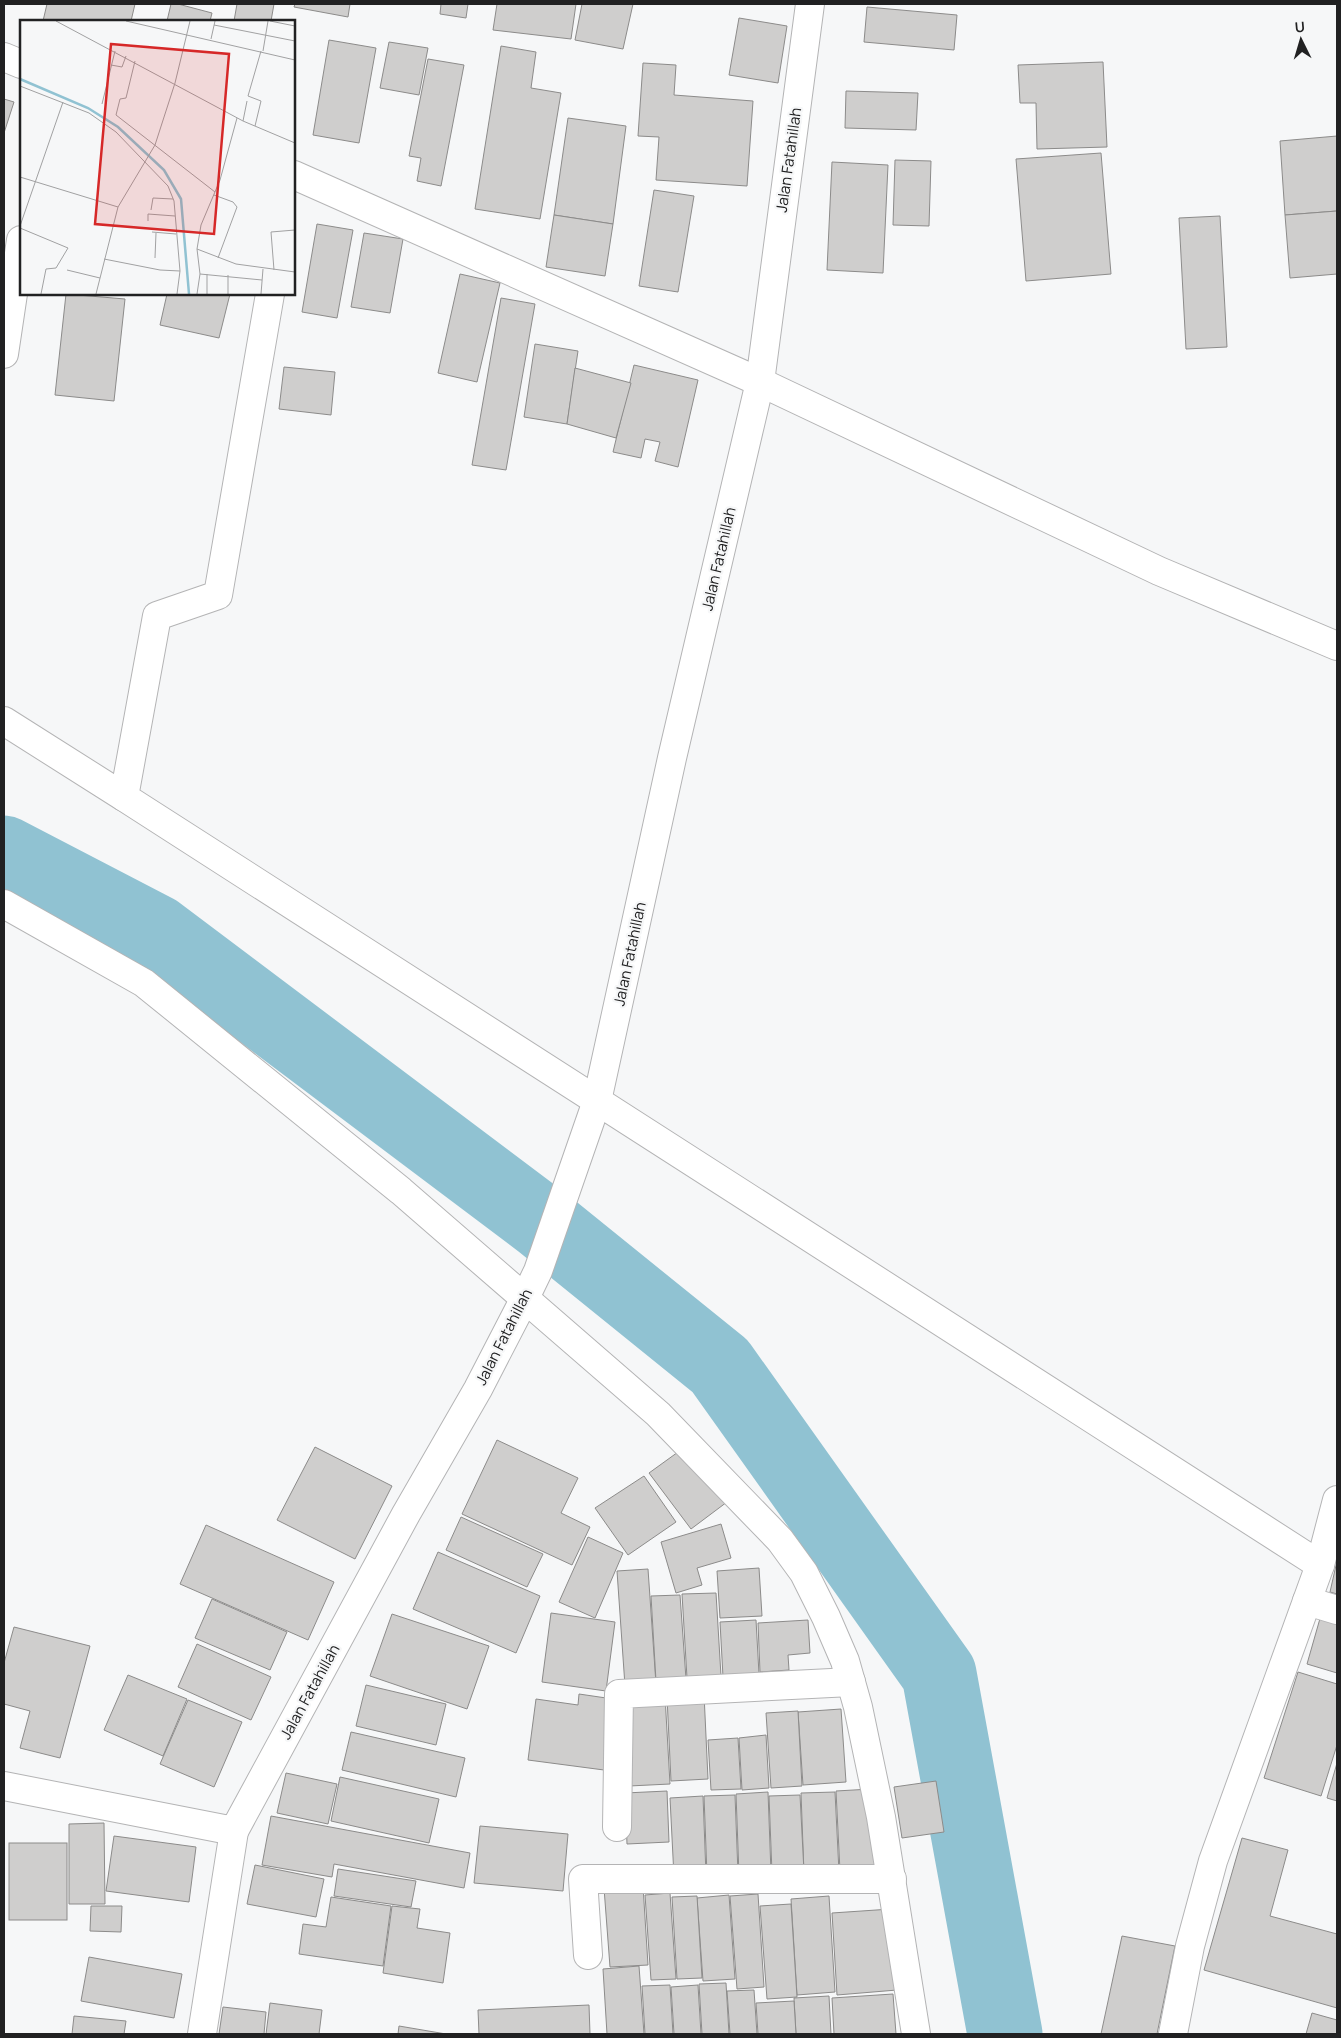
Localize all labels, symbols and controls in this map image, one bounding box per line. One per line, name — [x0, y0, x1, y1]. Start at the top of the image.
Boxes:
north arrow — [1276, 15, 1326, 65]
text: U — [1294, 17, 1306, 36]
inset map — [20, 20, 295, 295]
street label: Jalan Fatahillah — [771, 106, 806, 214]
street label: Jalan Fatahillah — [696, 505, 741, 613]
street label: Jalan Fatahillah — [608, 900, 651, 1008]
street label: Jalan Fatahillah — [470, 1285, 537, 1389]
street label: Jalan Fatahillah — [275, 1640, 344, 1743]

